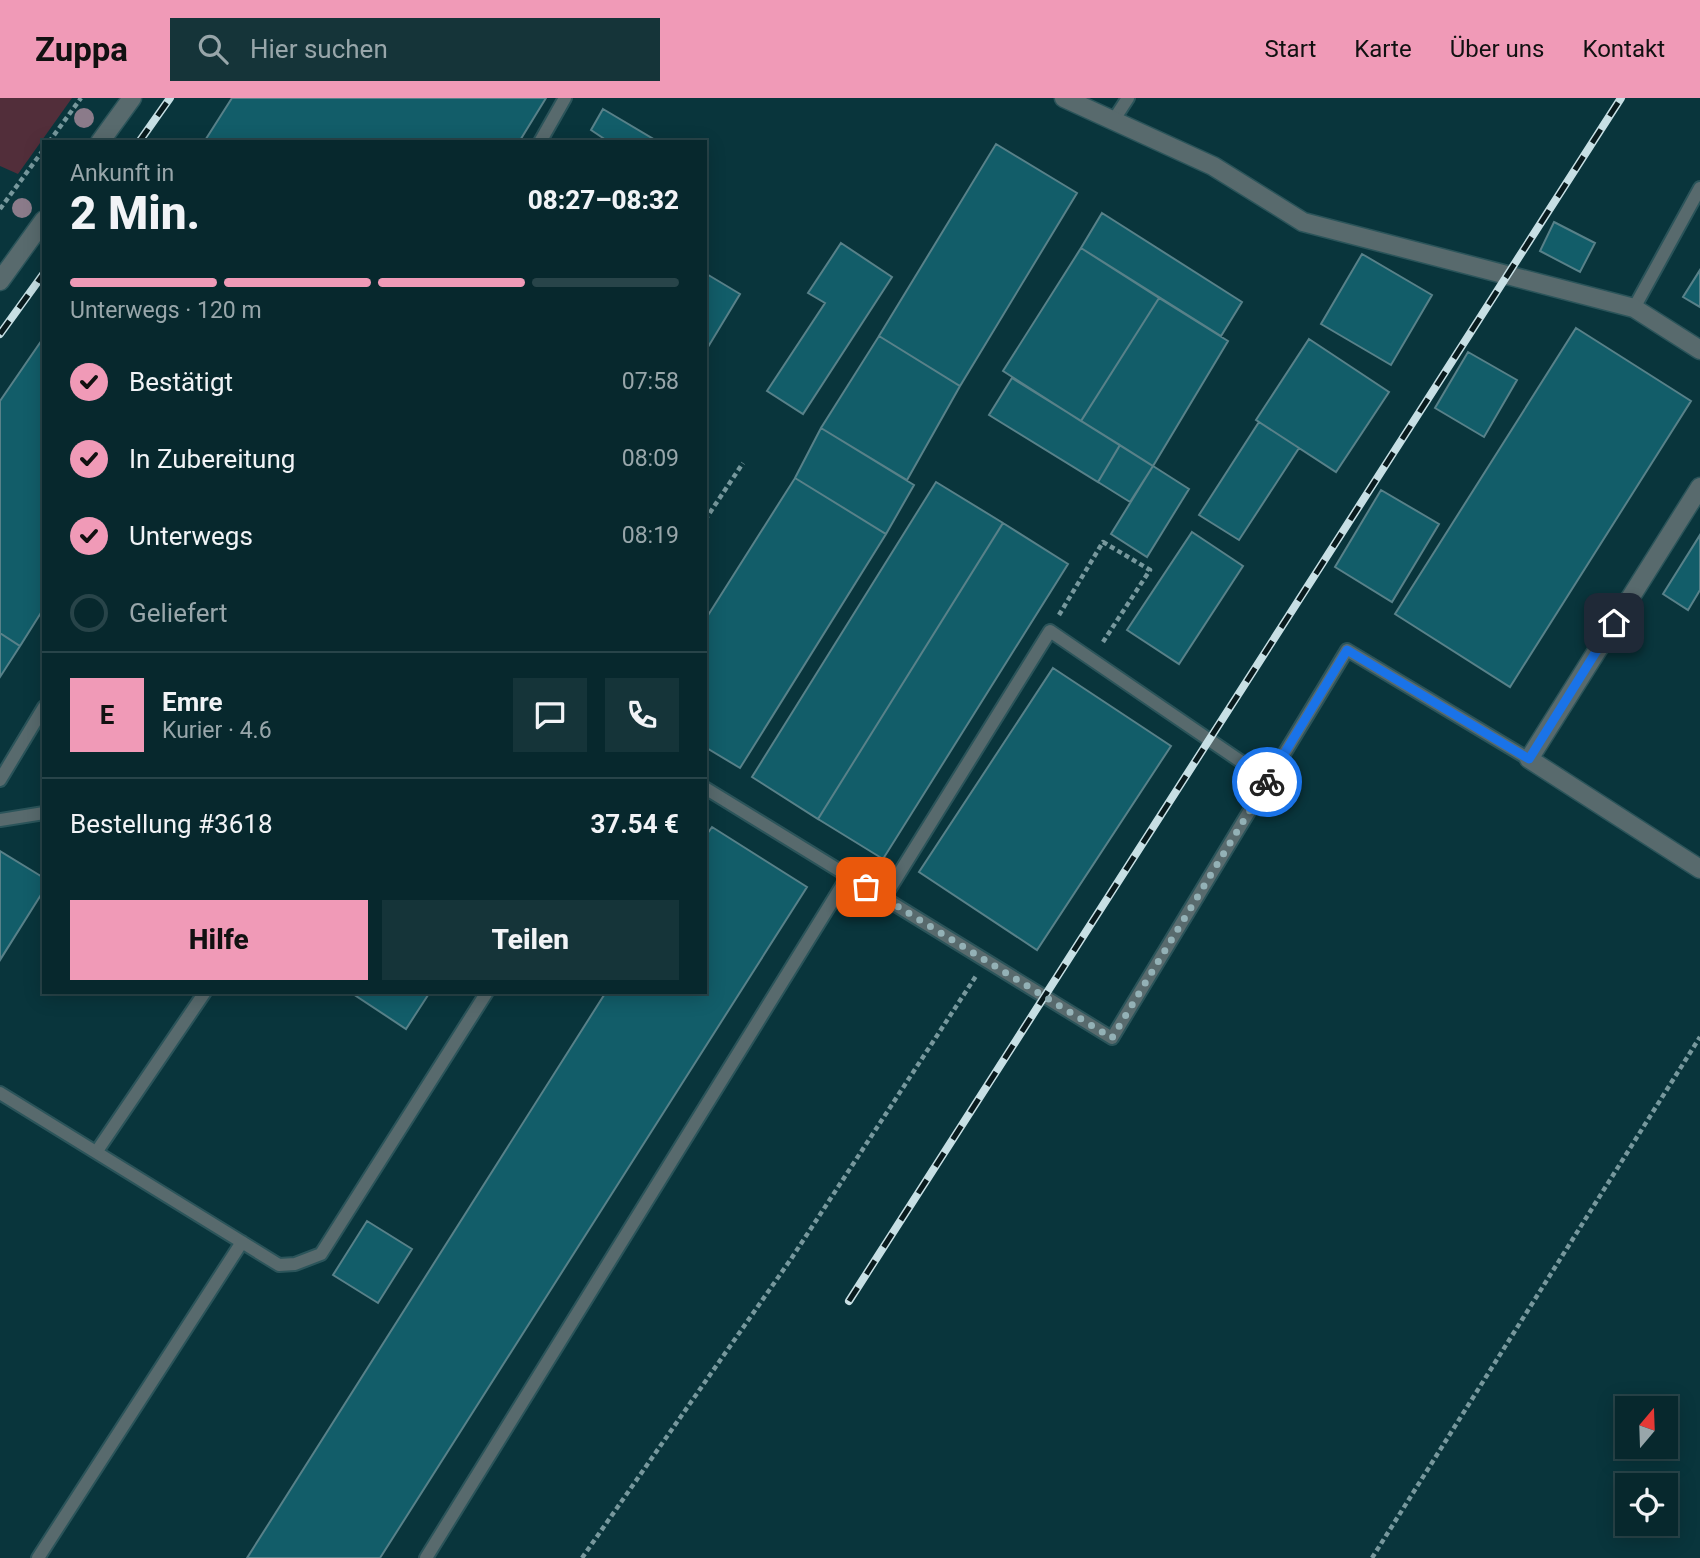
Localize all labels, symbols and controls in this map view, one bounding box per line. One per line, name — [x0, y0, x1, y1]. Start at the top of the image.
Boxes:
search box — [170, 18, 660, 81]
text: Zuppa — [35, 30, 128, 69]
icon: search — [194, 30, 232, 68]
text: Hier suchen — [250, 34, 388, 64]
text: Start — [1265, 35, 1316, 63]
text: Karte — [1354, 35, 1412, 63]
text: Über uns — [1450, 35, 1544, 63]
text: Kontakt — [1582, 35, 1665, 63]
text: Ankunft in — [70, 160, 174, 187]
text: 08:27–08:32 — [528, 185, 679, 215]
text: 2 Min. — [70, 186, 200, 240]
text: Unterwegs · 120 m — [70, 297, 262, 324]
icon: check — [70, 363, 108, 401]
text: Bestätigt — [129, 367, 233, 397]
text: 07:58 — [622, 368, 679, 395]
icon: check — [70, 440, 108, 478]
text: In Zubereitung — [129, 444, 295, 474]
text: 08:09 — [622, 445, 679, 472]
icon: check — [70, 517, 108, 555]
text: Unterwegs — [129, 521, 253, 551]
text: 08:19 — [622, 522, 679, 549]
pin — [1584, 593, 1644, 653]
text: Geliefert — [129, 598, 227, 628]
icon: home — [1595, 604, 1633, 642]
button: chat — [513, 678, 587, 752]
button: phone — [605, 678, 679, 752]
text: Emre — [162, 687, 222, 717]
text: E — [100, 700, 114, 730]
text: Kurier · 4.6 — [162, 717, 272, 744]
courier — [1232, 747, 1302, 817]
icon: bike — [1248, 763, 1286, 801]
text: Bestellung #3618 — [70, 809, 273, 839]
text: 37.54 € — [590, 809, 679, 839]
pin — [836, 857, 896, 917]
icon: bag — [847, 868, 885, 906]
button: Hilfe — [70, 900, 368, 980]
button: Teilen — [382, 900, 679, 980]
north arrow — [1615, 1396, 1678, 1460]
map controls — [1615, 1396, 1678, 1536]
button: locate — [1615, 1473, 1678, 1536]

